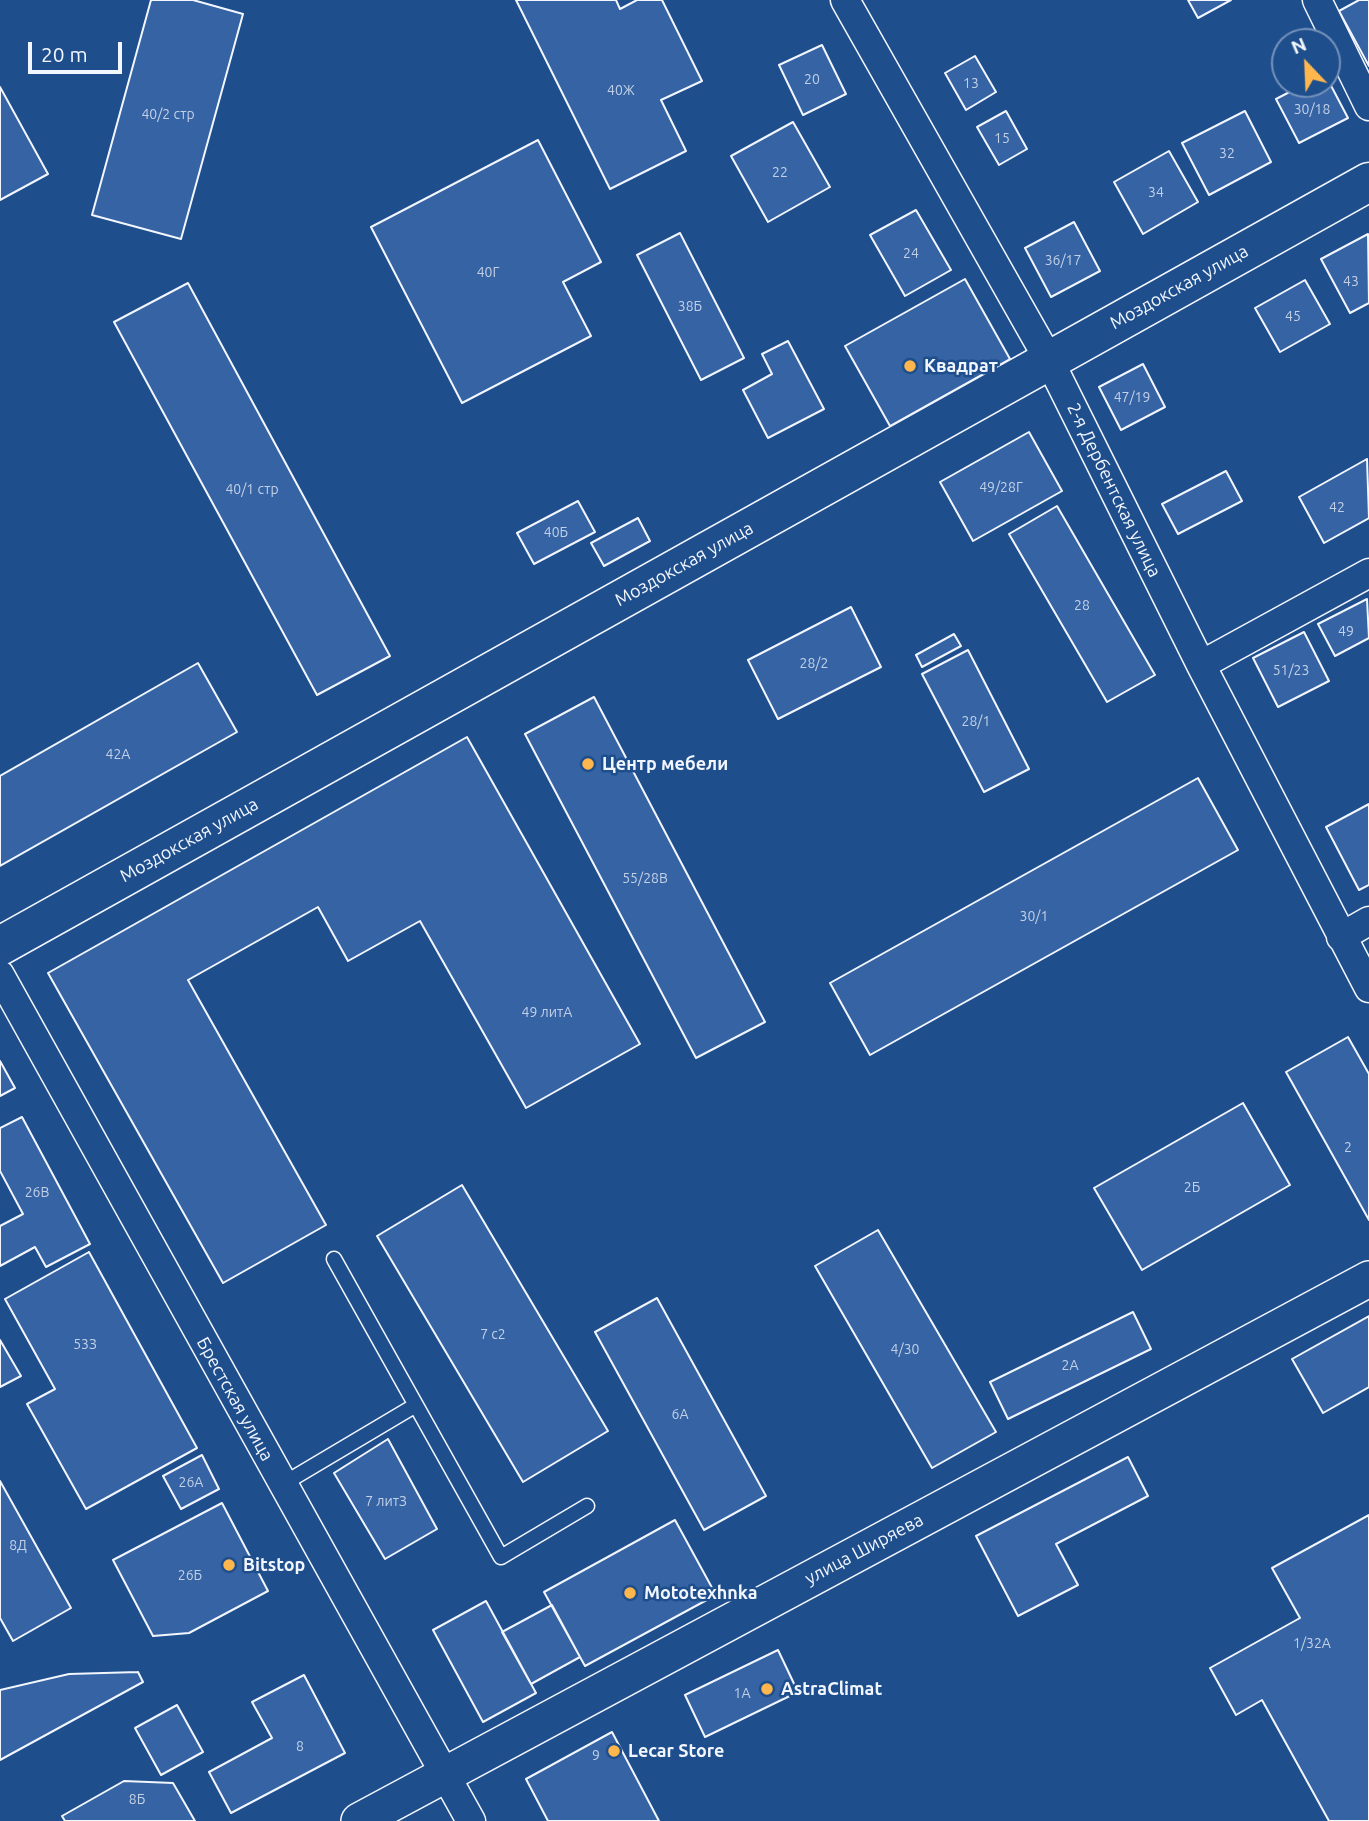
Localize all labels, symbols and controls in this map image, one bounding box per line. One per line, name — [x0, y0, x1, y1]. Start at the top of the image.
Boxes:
scale bar — [32, 28, 126, 72]
north arrow — [1271, 28, 1341, 98]
text: N — [1288, 33, 1309, 58]
text: 20 m — [41, 42, 88, 66]
house number: 20 — [804, 71, 820, 87]
house number: 13 — [963, 75, 979, 91]
house number: 40Ж — [607, 82, 635, 98]
house number: 30/18 — [1294, 101, 1330, 117]
house number: 40/2 стр — [141, 106, 195, 122]
house number: 15 — [994, 130, 1010, 146]
house number: 32 — [1219, 145, 1235, 161]
house number: 22 — [772, 164, 788, 180]
house number: 34 — [1148, 184, 1164, 200]
street label: Моздокская улица — [1106, 240, 1252, 334]
house number: 24 — [903, 245, 919, 261]
house number: 36/17 — [1045, 252, 1081, 268]
house number: 40Г — [477, 264, 499, 280]
house number: 43 — [1343, 273, 1359, 289]
house number: 38Б — [678, 298, 702, 314]
house number: 45 — [1285, 308, 1301, 324]
place label: Квадрат — [924, 355, 998, 377]
marker: Квадрат — [902, 358, 918, 374]
house number: 47/19 — [1114, 389, 1150, 405]
street label: 2-я Дербентская улица — [1062, 399, 1166, 581]
house number: 49/28Г — [979, 479, 1023, 495]
house number: 40/1 стр — [225, 481, 279, 497]
house number: 42 — [1329, 499, 1345, 515]
street label: Моздокская улица — [611, 517, 757, 611]
house number: 40Б — [544, 524, 568, 540]
house number: 28 — [1074, 597, 1090, 613]
house number: 49 — [1338, 623, 1354, 639]
house number: 28/2 — [800, 655, 828, 671]
house number: 51/23 — [1273, 662, 1309, 678]
house number: 28/1 — [962, 713, 990, 729]
house number: 42А — [106, 746, 130, 762]
place label: Центр мебели — [602, 753, 728, 775]
marker: Центр мебели — [580, 756, 596, 772]
street label: Моздокская улица — [116, 793, 262, 887]
house number: 55/28В — [622, 870, 668, 886]
house number: 30/1 — [1020, 908, 1048, 924]
house number: 49 литА — [522, 1004, 572, 1020]
house number: 2 — [1344, 1139, 1352, 1155]
house number: 2Б — [1184, 1179, 1200, 1195]
house number: 26В — [25, 1184, 49, 1200]
house number: 7 с2 — [480, 1326, 506, 1342]
street label: Брестская улица — [192, 1333, 278, 1465]
house number: 53З — [73, 1336, 97, 1352]
house number: 4/30 — [891, 1341, 919, 1357]
house number: 2А — [1062, 1357, 1078, 1373]
house number: 6А — [672, 1406, 688, 1422]
house number: 26А — [179, 1474, 203, 1490]
house number: 7 литЗ — [365, 1493, 407, 1509]
street label: улица Ширяева — [801, 1509, 927, 1589]
house number: 8Д — [9, 1537, 27, 1553]
place label: Bitstop — [243, 1554, 305, 1576]
marker: Bitstop — [221, 1557, 237, 1573]
house number: 26Б — [178, 1567, 202, 1583]
place label: Mototexhnka — [644, 1582, 758, 1604]
marker: Mototexhnka — [622, 1585, 638, 1601]
house number: 1/32А — [1293, 1635, 1331, 1651]
place label: AstraClimat — [781, 1678, 882, 1700]
marker: AstraClimat — [759, 1681, 775, 1697]
house number: 1А — [734, 1685, 750, 1701]
house number: 8 — [296, 1738, 304, 1754]
place label: Lecar Store — [628, 1740, 724, 1762]
marker: Lecar Store — [606, 1743, 622, 1759]
house number: 9 — [592, 1747, 600, 1763]
house number: 8Б — [129, 1791, 145, 1807]

